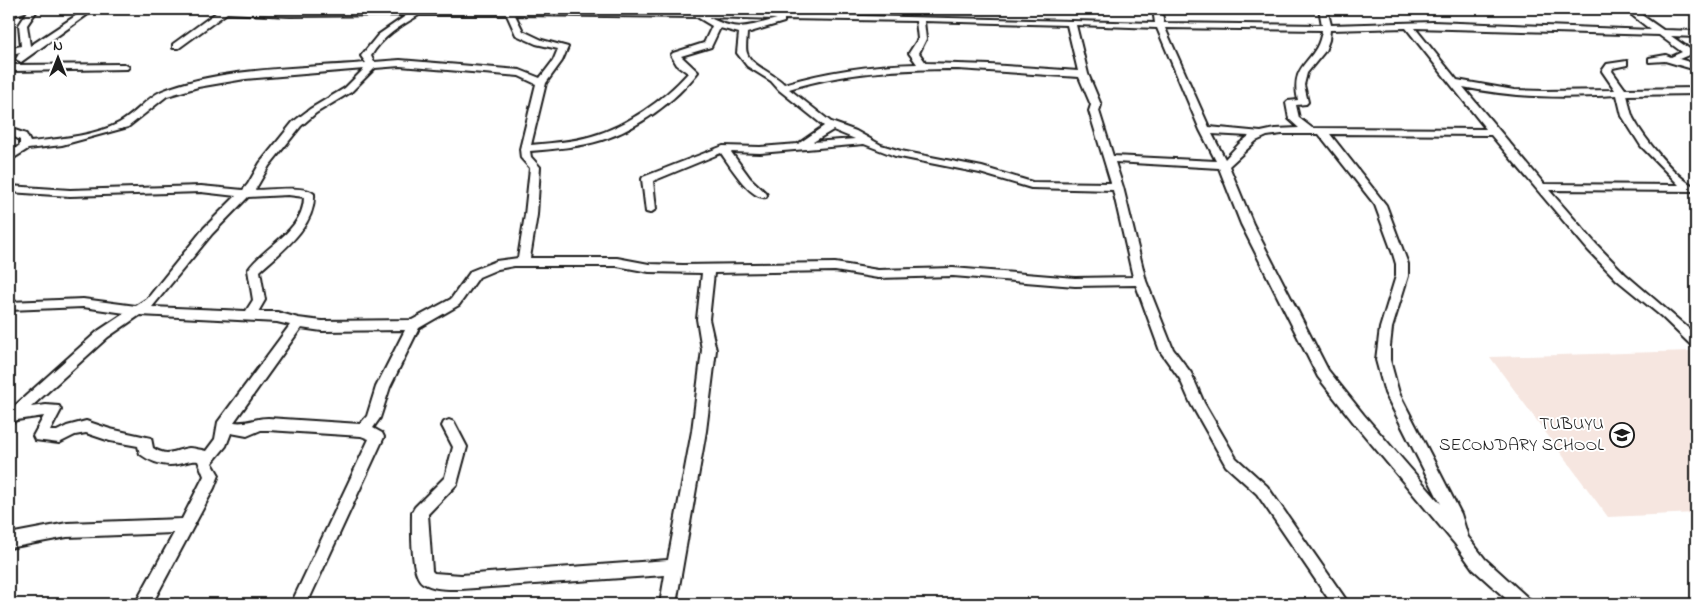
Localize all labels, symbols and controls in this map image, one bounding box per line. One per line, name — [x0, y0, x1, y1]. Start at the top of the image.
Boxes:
north arrow — [32, 32, 82, 82]
text: N — [53, 36, 63, 57]
place label: TUBUYU SECONDARY SCHOOL — [1439, 412, 1604, 459]
school or university icon: TUBUYU SECONDARY SCHOOL — [1609, 422, 1635, 448]

